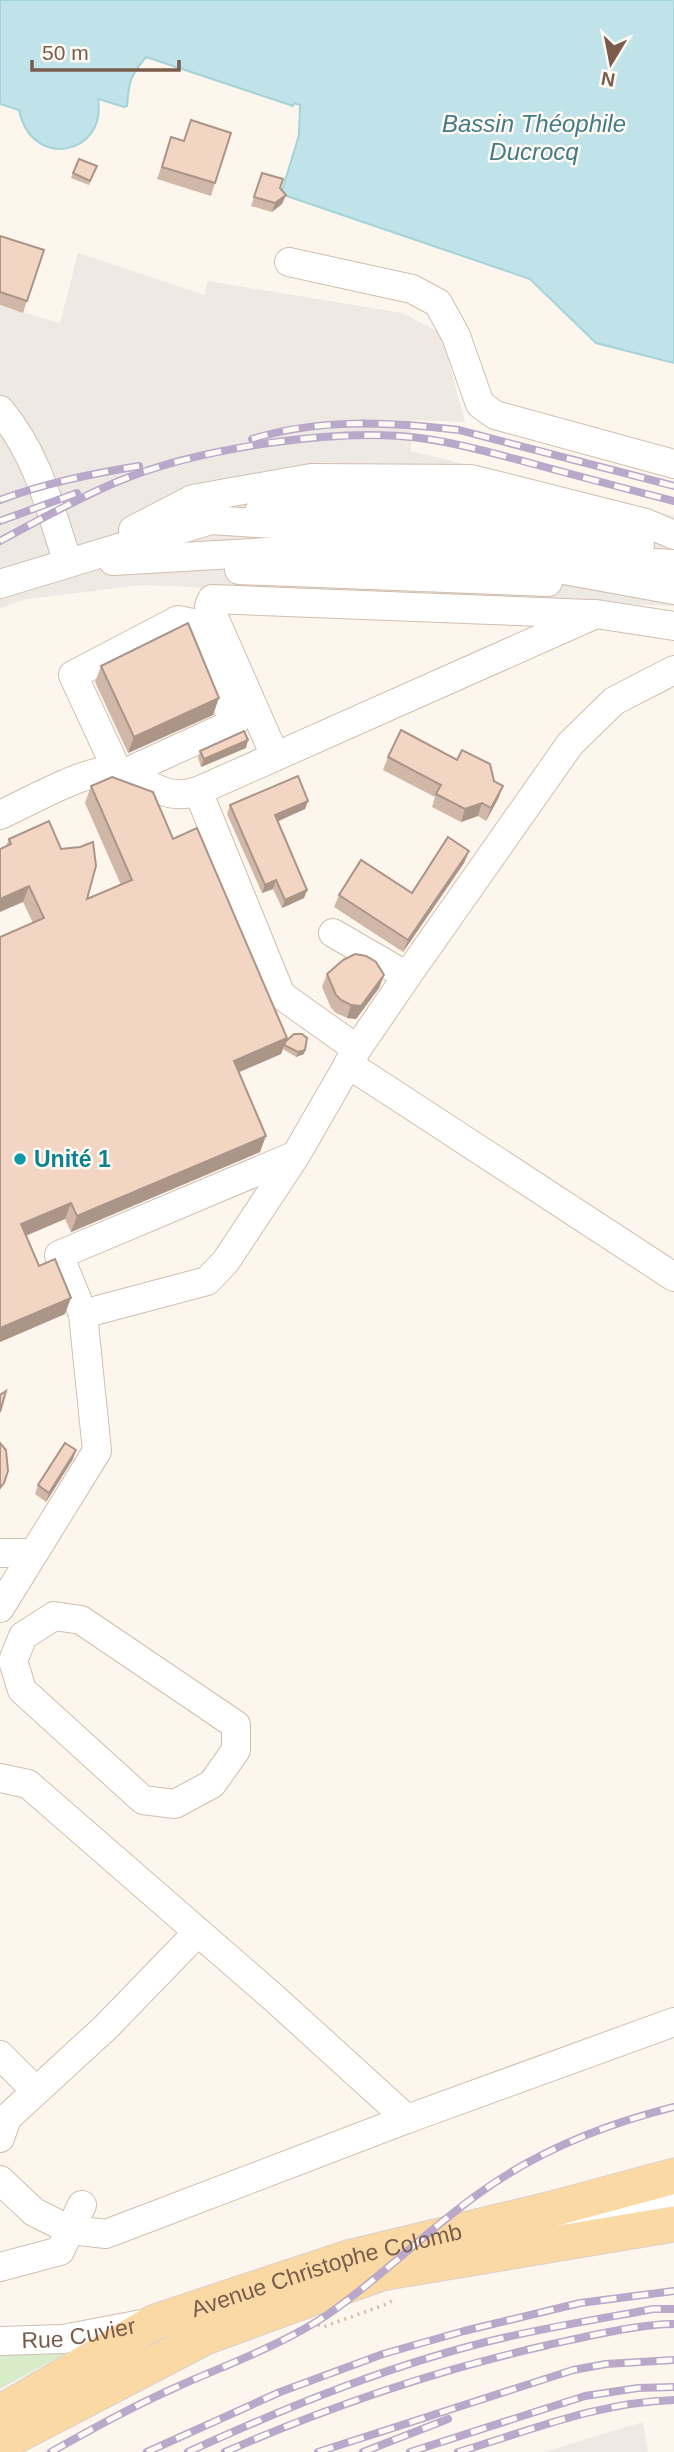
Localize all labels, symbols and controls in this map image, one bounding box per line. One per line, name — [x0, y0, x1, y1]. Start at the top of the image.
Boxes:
scale bar — [32, 28, 178, 72]
north arrow — [576, 28, 646, 98]
text: 50 m — [42, 41, 89, 64]
text: N — [600, 68, 617, 91]
water label: Bassin Théophile Ducrocq — [442, 110, 626, 165]
place label: Unité 1 — [34, 1146, 111, 1172]
marker: Unité 1 — [12, 1151, 28, 1167]
street label: Avenue Christophe Colomb — [188, 2218, 464, 2322]
street label: Rue Cuvier — [21, 2312, 138, 2353]

